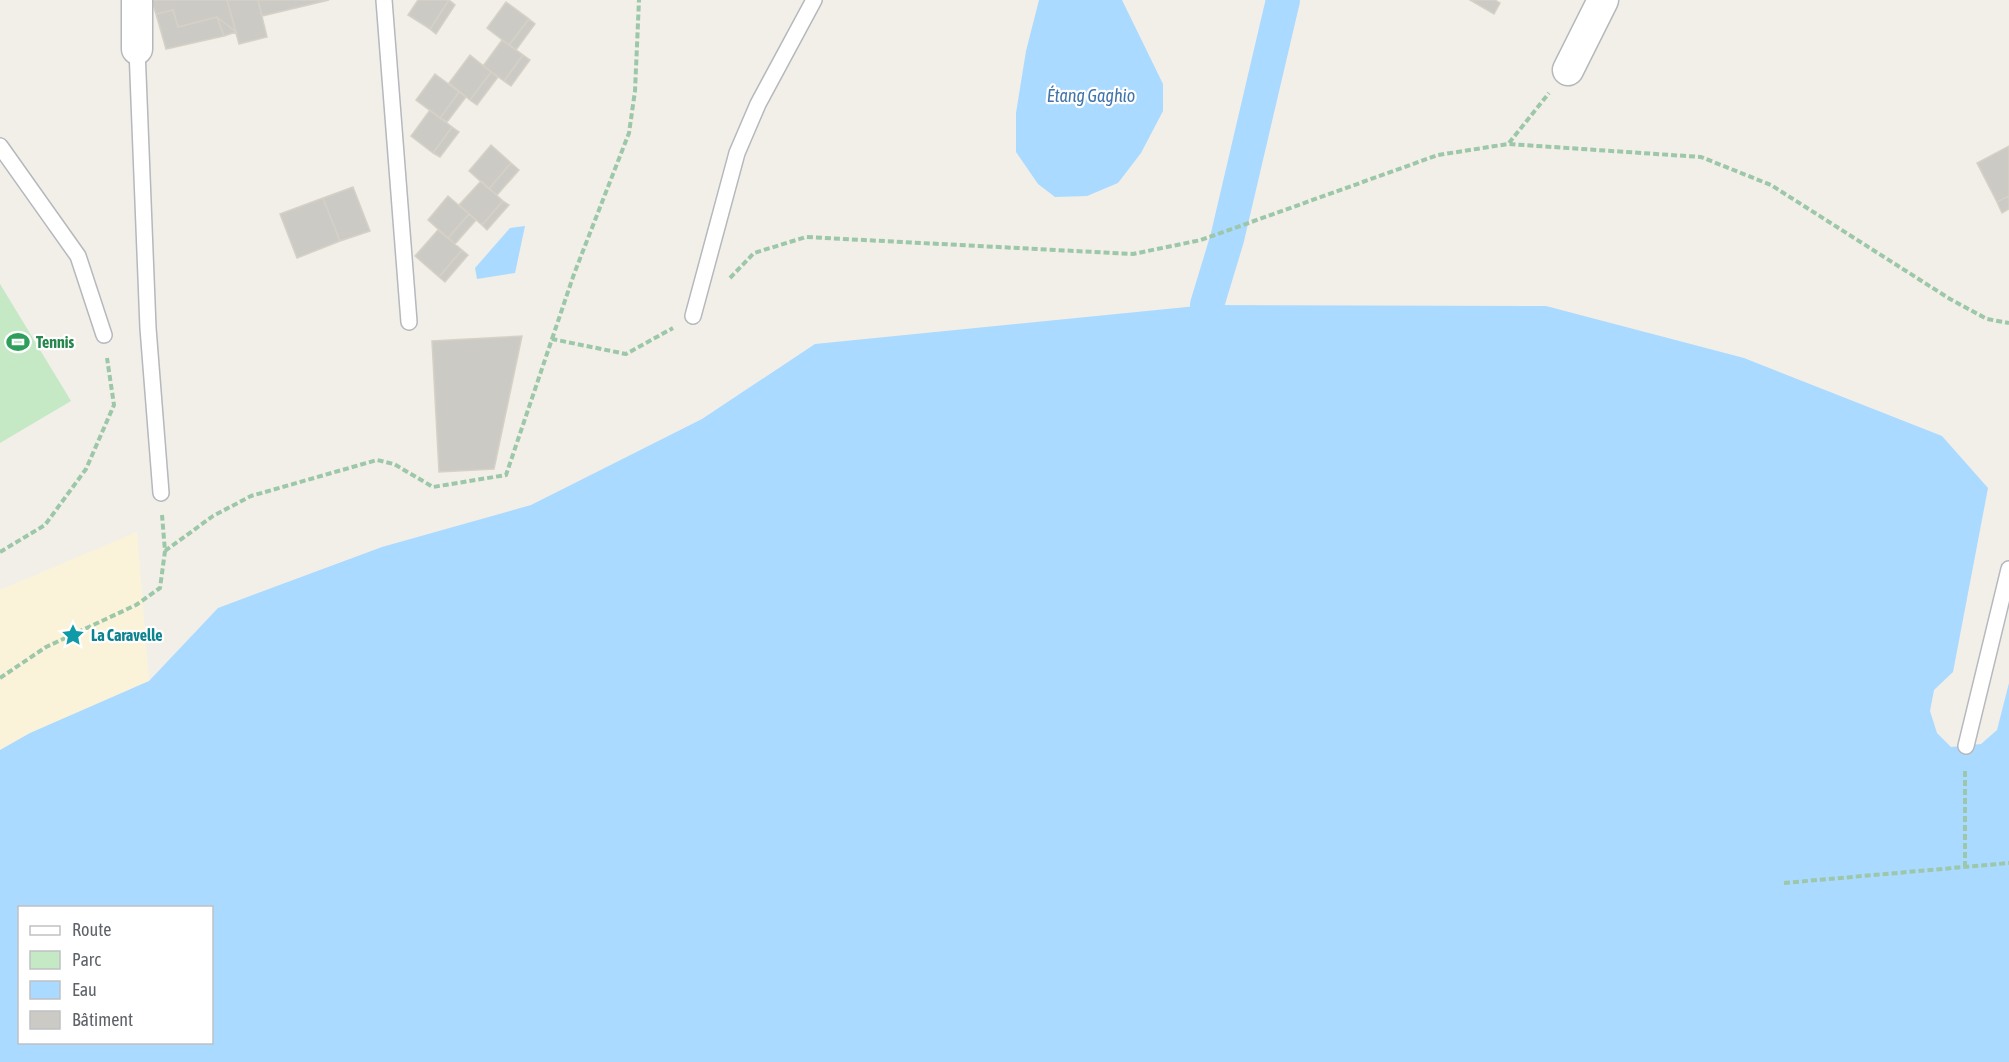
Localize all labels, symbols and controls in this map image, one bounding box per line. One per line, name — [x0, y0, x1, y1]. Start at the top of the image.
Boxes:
water label: Étang Gaghio — [1047, 85, 1135, 106]
sports icon: Tennis — [5, 329, 31, 355]
place label: Tennis — [36, 333, 75, 351]
place icon: La Caravelle — [60, 622, 86, 648]
place label: La Caravelle — [91, 626, 163, 644]
legend — [18, 906, 213, 1044]
text: Route — [72, 919, 111, 940]
text: Parc — [72, 949, 101, 970]
text: Eau — [72, 979, 97, 1000]
text: Bâtiment — [72, 1009, 133, 1030]

